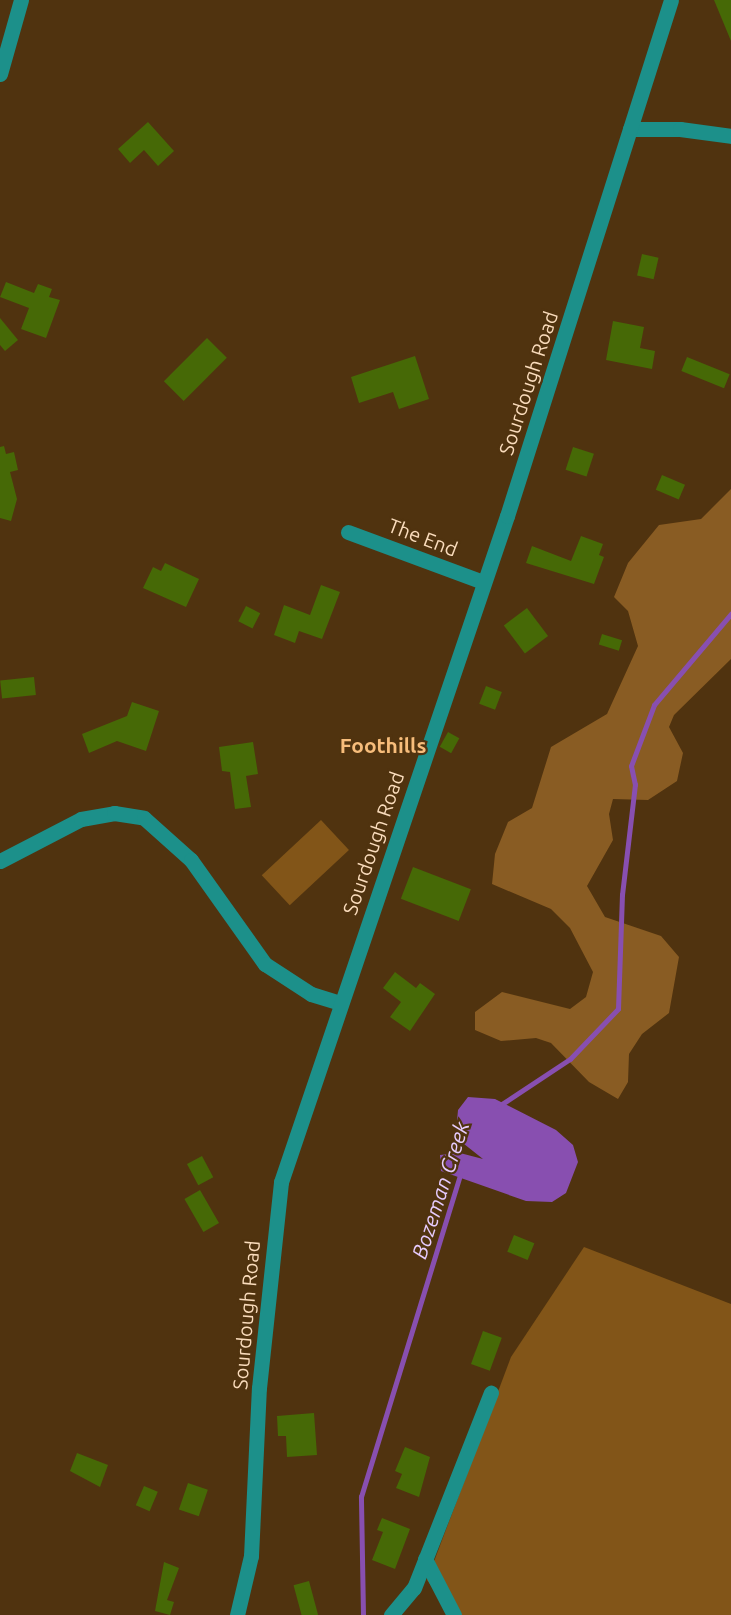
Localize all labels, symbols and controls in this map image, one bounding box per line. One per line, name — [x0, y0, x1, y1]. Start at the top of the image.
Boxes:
street label: Sourdough Road — [493, 308, 563, 458]
street label: The End — [385, 513, 461, 561]
district label: Foothills — [340, 732, 426, 758]
street label: Sourdough Road — [337, 768, 409, 918]
water label: Bozeman Creek — [406, 1118, 474, 1262]
street label: Sourdough Road — [228, 1239, 264, 1391]

